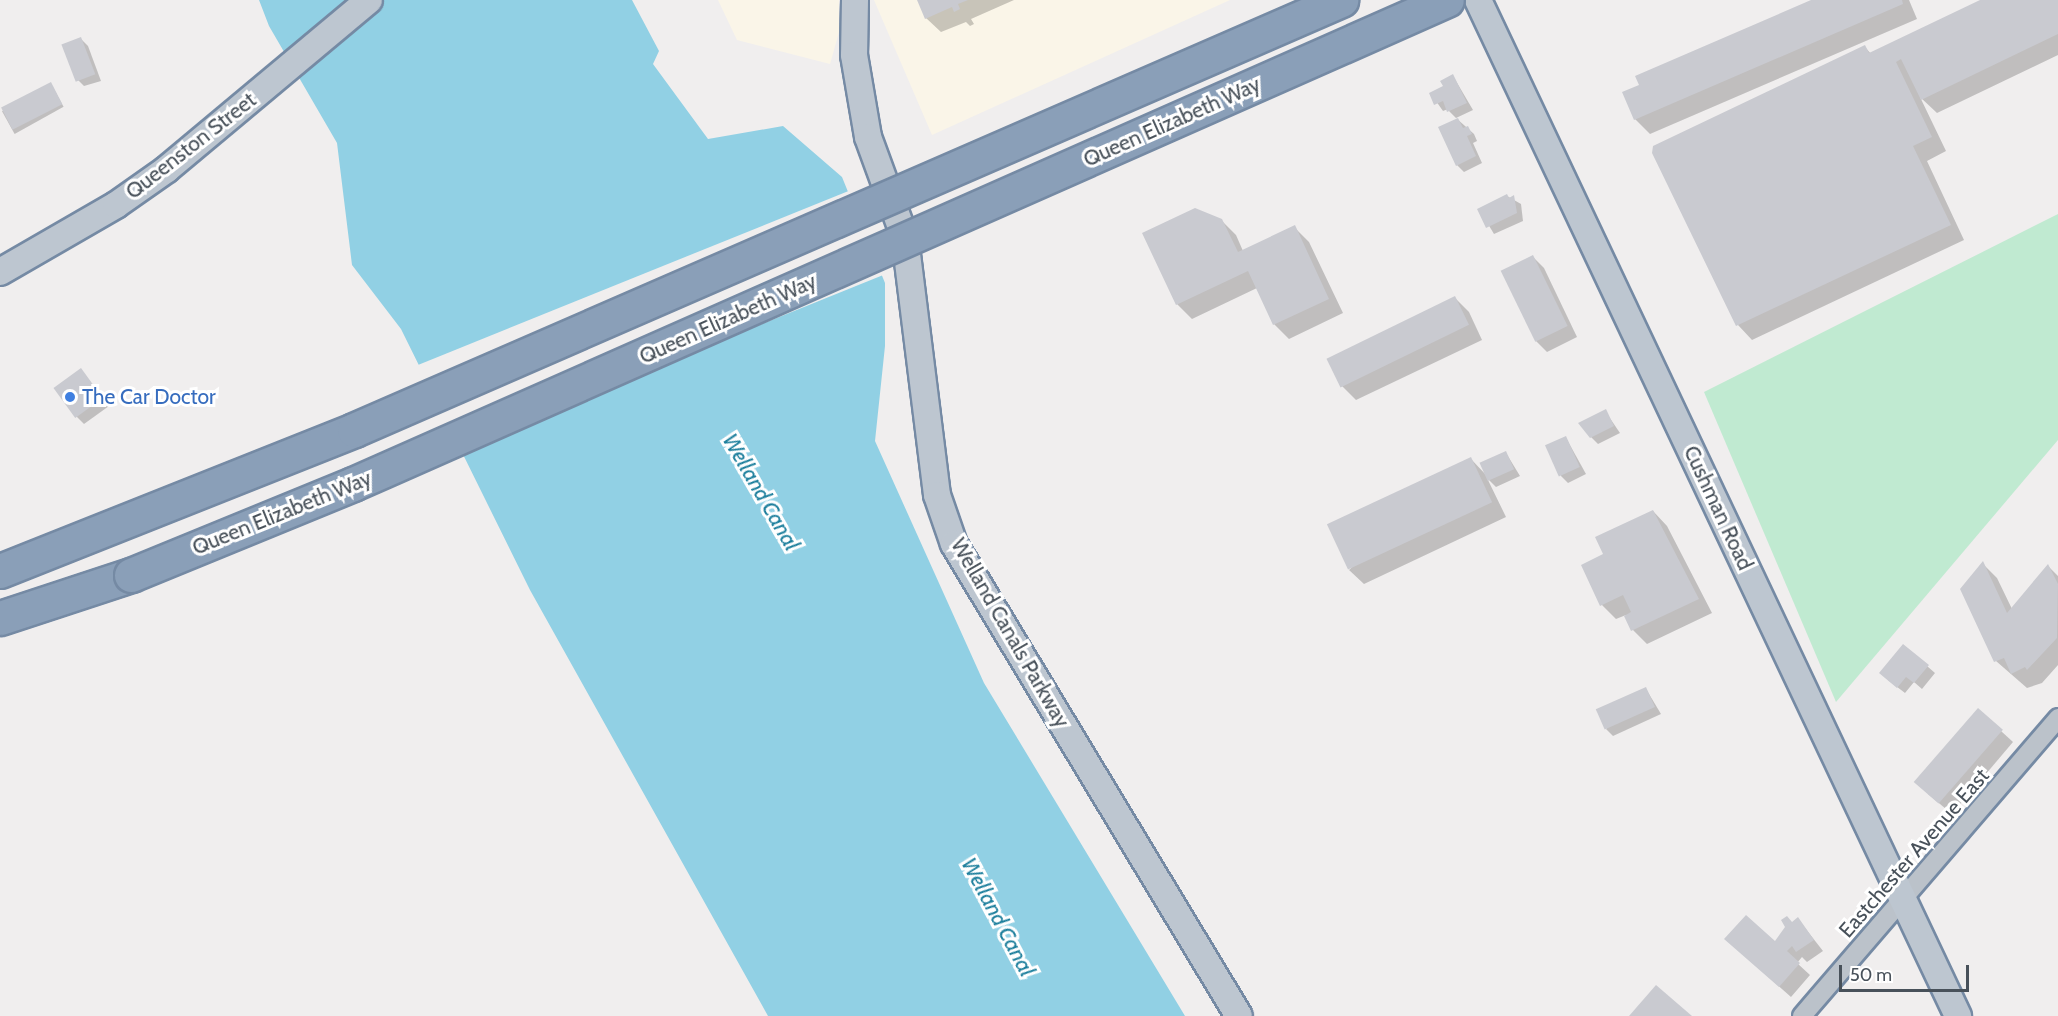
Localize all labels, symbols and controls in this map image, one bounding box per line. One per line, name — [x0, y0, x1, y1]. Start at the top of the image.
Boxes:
street label: Queen Elizabeth Way — [1080, 72, 1264, 172]
street label: Queenston Street — [121, 87, 261, 205]
street label: Queen Elizabeth Way — [636, 269, 820, 369]
place label: The Car Doctor — [82, 384, 216, 410]
marker: The Car Doctor — [63, 390, 77, 404]
water label: Welland Canal — [717, 429, 805, 555]
street label: Cushman Road — [1678, 442, 1758, 574]
street label: Queen Elizabeth Way — [189, 466, 375, 560]
street label: Welland Canals Parkway — [945, 534, 1075, 732]
street label: Eastchester Avenue East — [1834, 763, 1994, 943]
water label: Welland Canal — [956, 853, 1040, 981]
scale bar — [1842, 953, 1972, 991]
text: 50 m — [1850, 964, 1892, 986]

